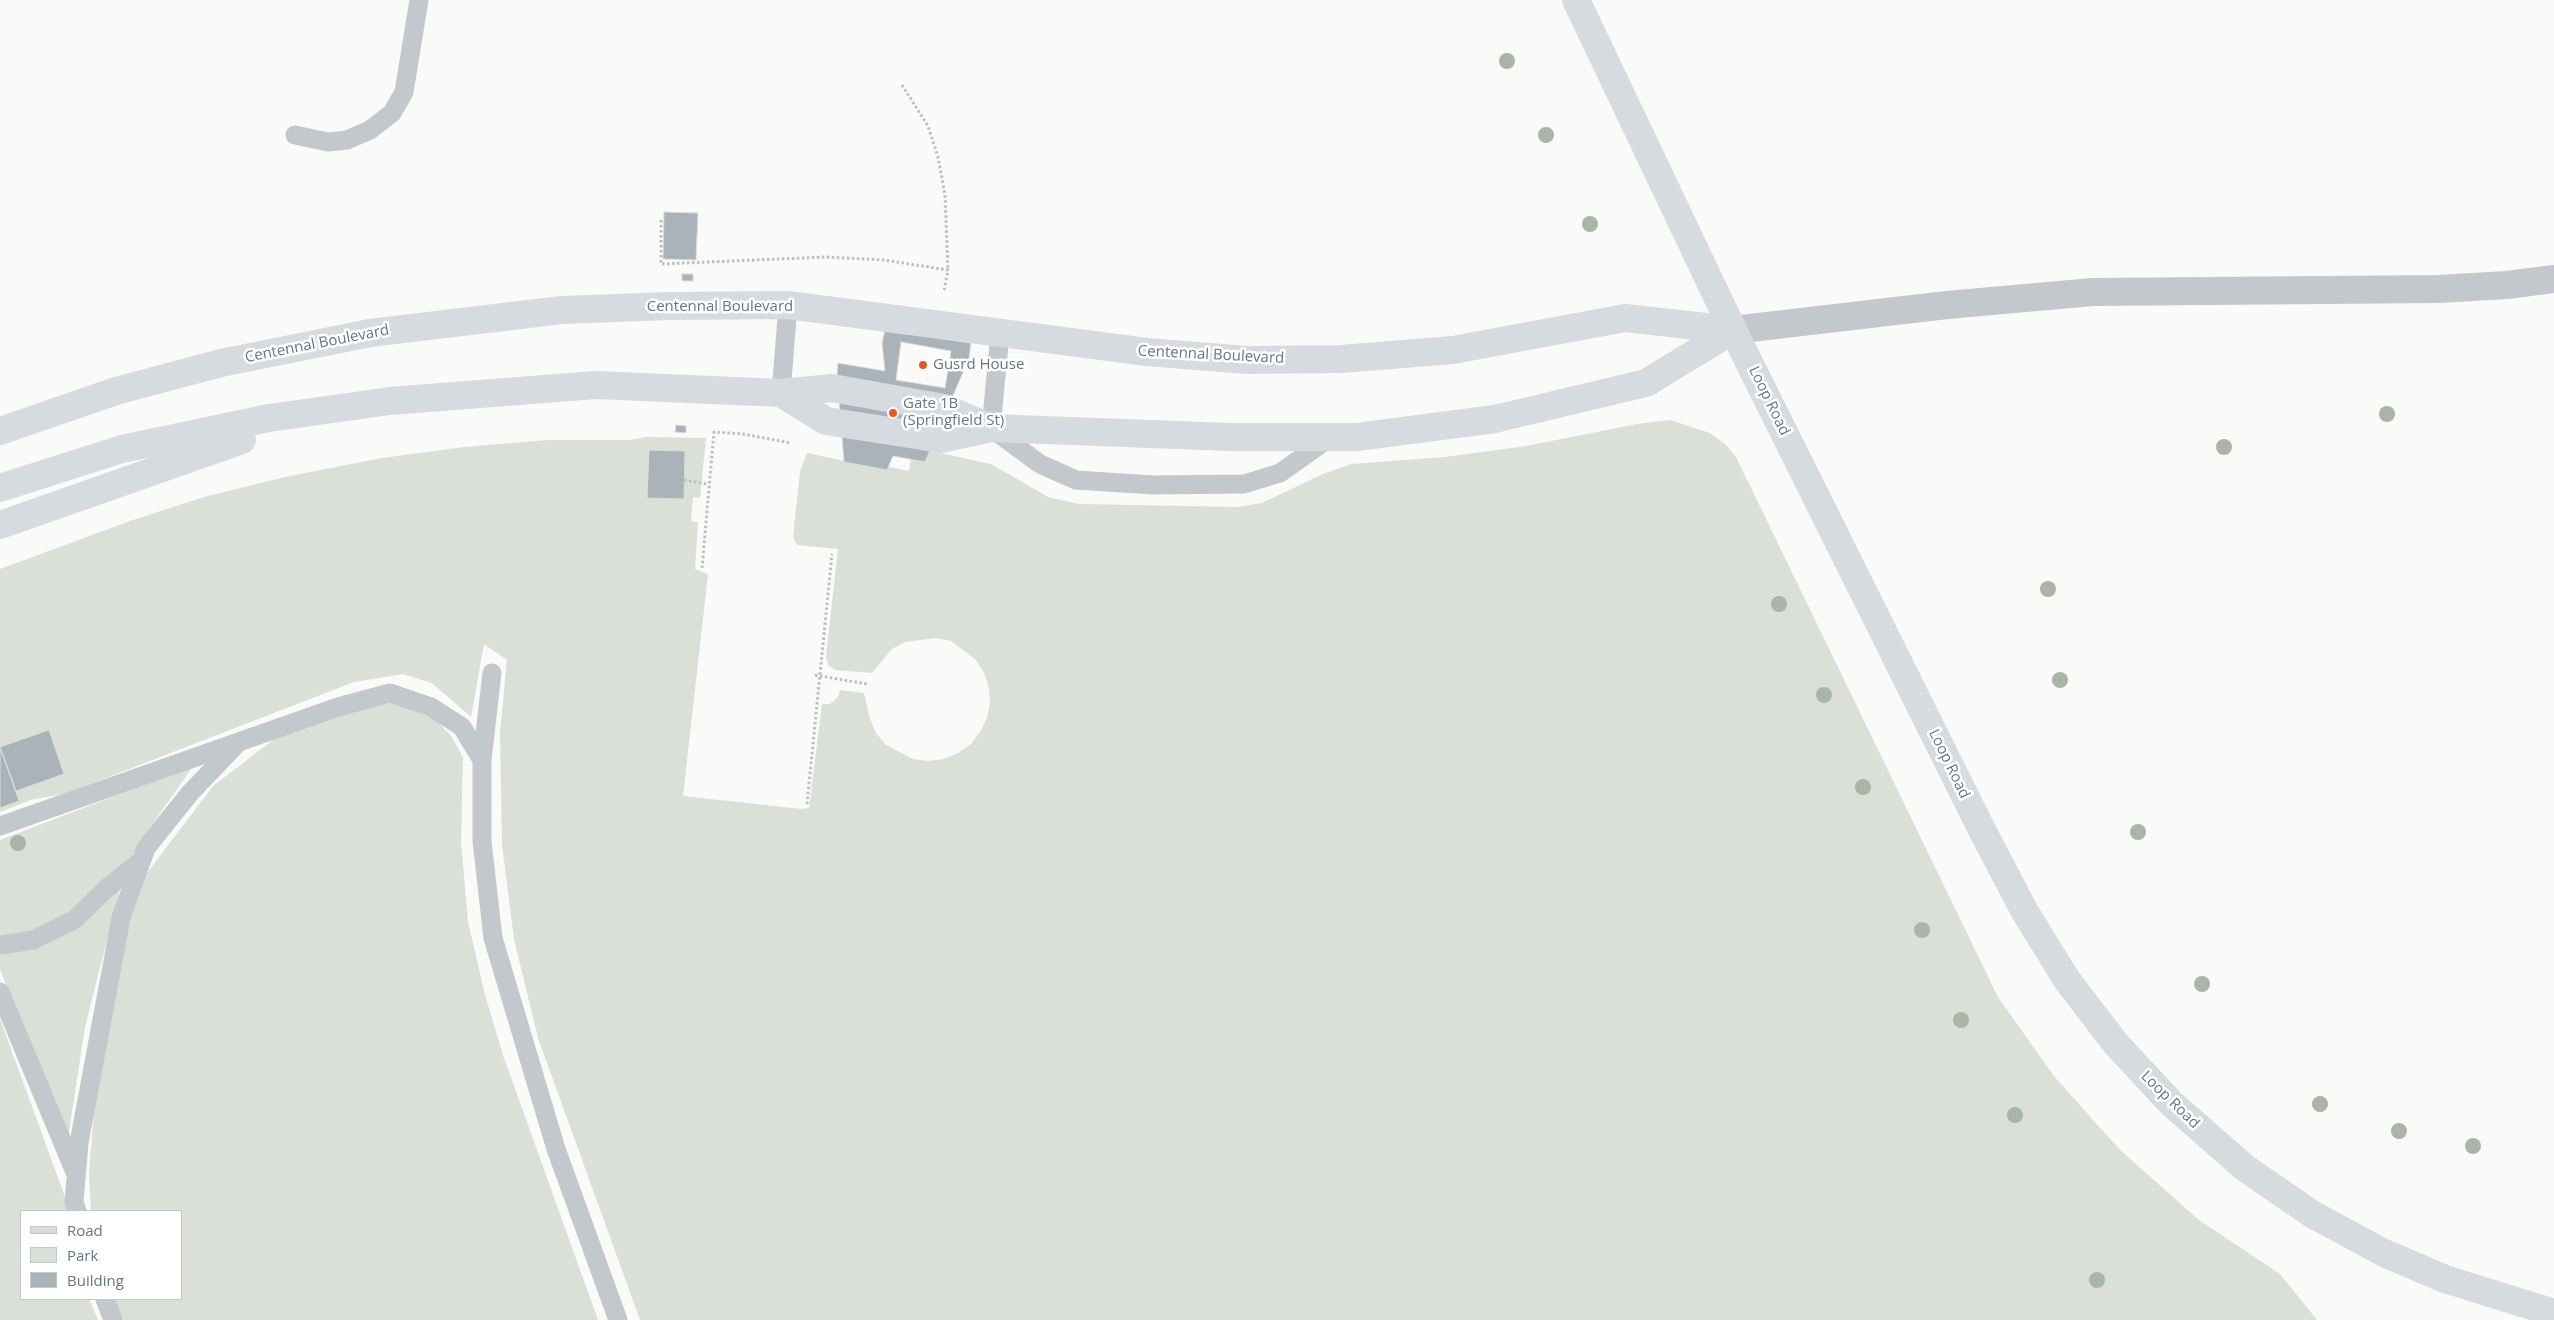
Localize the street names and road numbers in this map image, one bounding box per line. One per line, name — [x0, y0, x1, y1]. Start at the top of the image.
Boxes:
street label: Centennal Boulevard — [647, 298, 793, 316]
street label: Centennal Boulevard — [243, 321, 391, 367]
street label: Centennal Boulevard — [1137, 342, 1285, 368]
street label: Loop Road — [1745, 363, 1793, 439]
street label: Loop Road — [1925, 726, 1973, 802]
street label: Loop Road — [2137, 1068, 2203, 1132]

